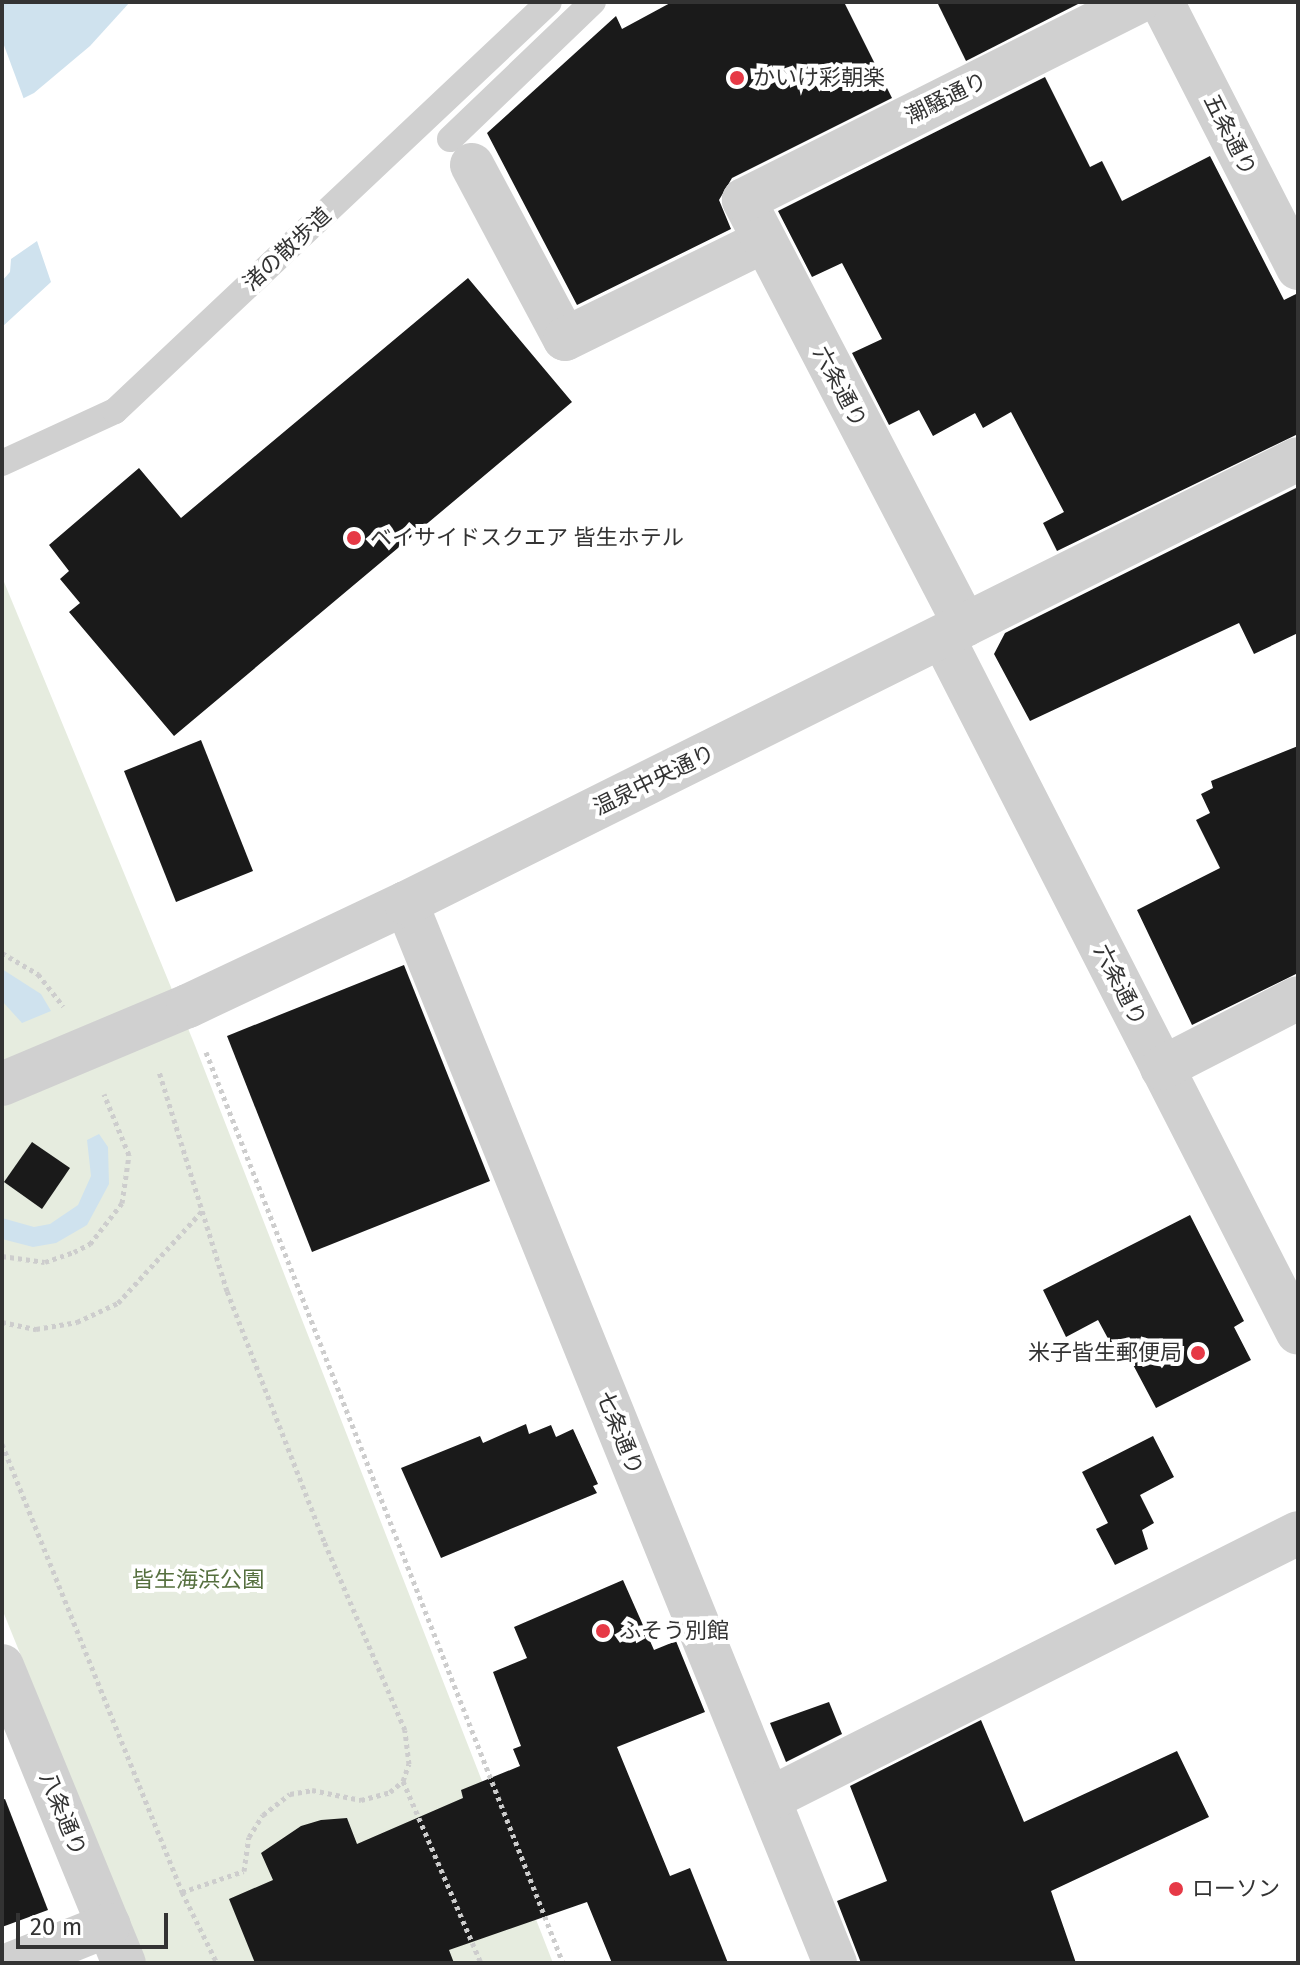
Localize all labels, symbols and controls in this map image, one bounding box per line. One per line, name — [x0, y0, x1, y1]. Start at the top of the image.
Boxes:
place label: かいけ彩朝楽 — [753, 65, 885, 91]
street label: 潮騒通り — [901, 67, 991, 129]
marker: かいけ彩朝楽 — [728, 69, 746, 87]
street label: 五条通り — [1198, 90, 1262, 180]
street label: 渚の散歩道 — [238, 202, 336, 296]
street label: 六条通り — [808, 342, 872, 432]
place label: ベイサイドスクエア 皆生ホテル — [370, 525, 684, 551]
marker: ベイサイドスクエア 皆生ホテル — [345, 529, 363, 547]
street label: 温泉中央通り — [589, 739, 719, 821]
street label: 六条通り — [1088, 940, 1152, 1030]
place label: 米子皆生郵便局 — [1028, 1340, 1182, 1366]
marker: 米子皆生郵便局 — [1189, 1344, 1207, 1362]
street label: 七条通り — [591, 1387, 649, 1479]
park label: 皆生海浜公園 — [132, 1567, 264, 1593]
place label: ふそう別館 — [619, 1618, 729, 1644]
marker: ふそう別館 — [594, 1622, 612, 1640]
street label: 八条通り — [34, 1768, 92, 1860]
place label: ローソン — [1192, 1876, 1280, 1902]
marker: ローソン — [1167, 1880, 1185, 1898]
scale bar — [20, 1897, 172, 1947]
text: 20 m — [30, 1913, 82, 1941]

